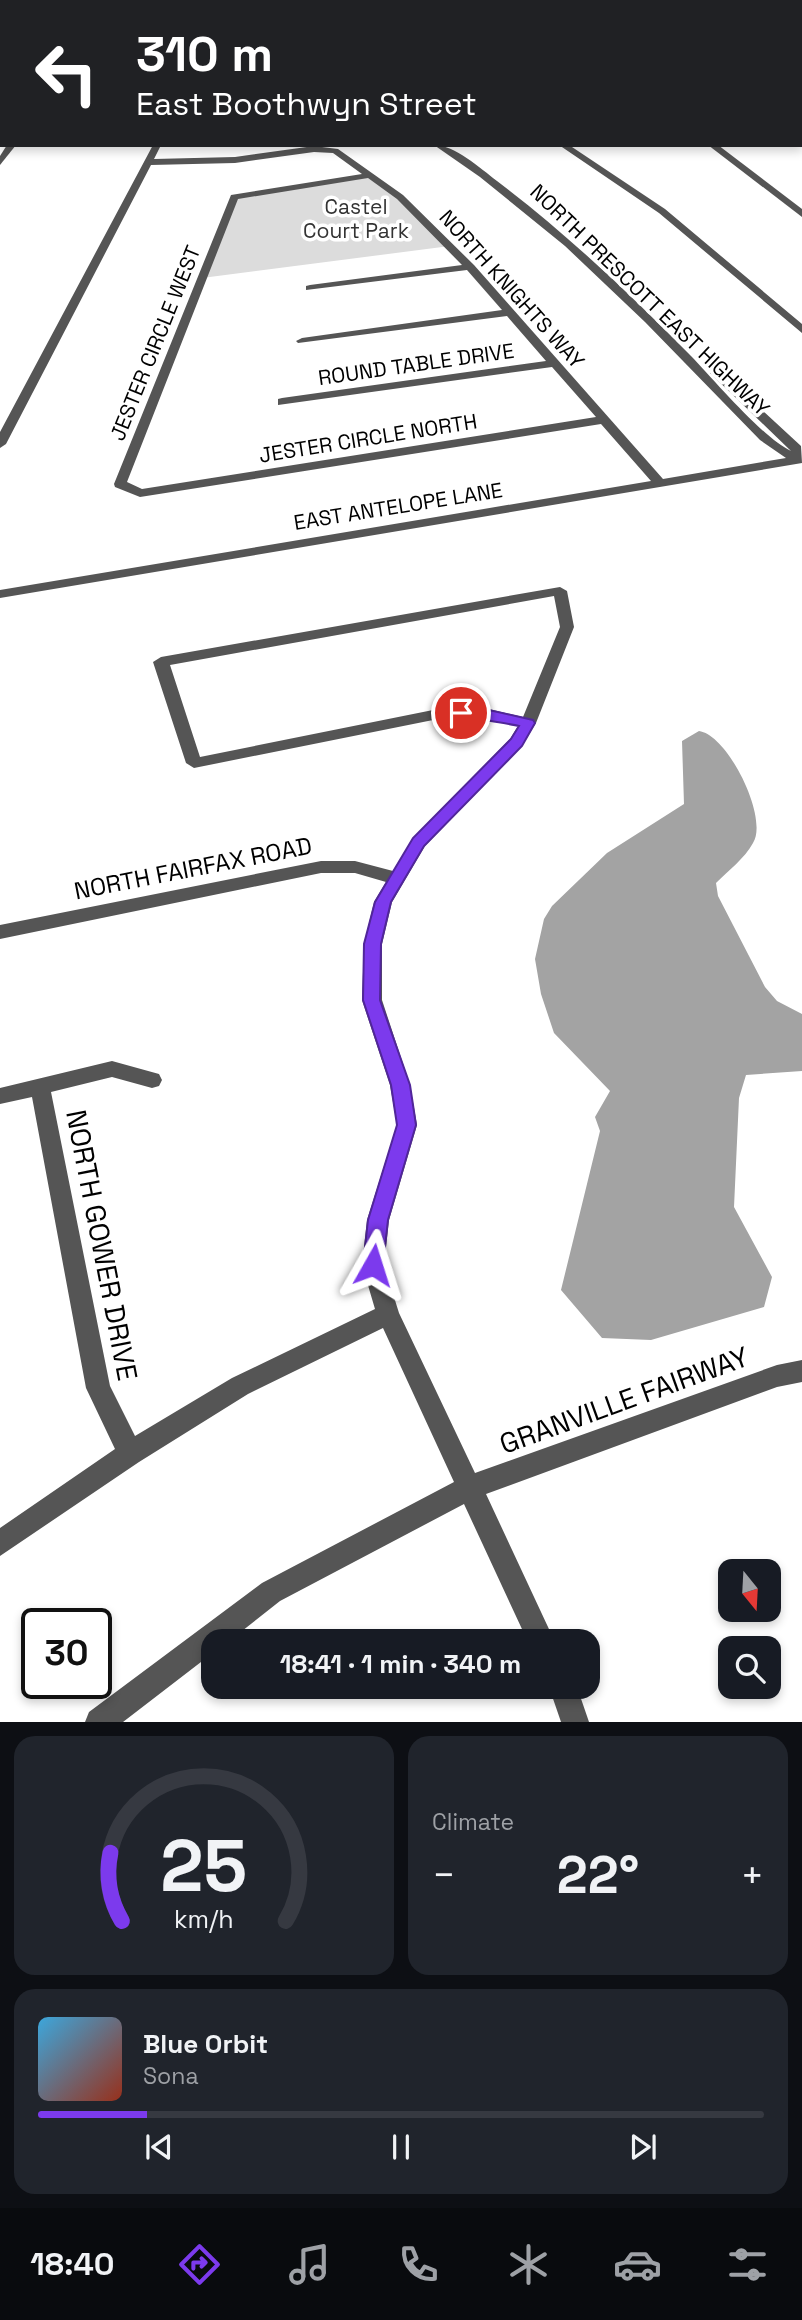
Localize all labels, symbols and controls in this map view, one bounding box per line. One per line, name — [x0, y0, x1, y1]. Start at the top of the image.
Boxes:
text: 310 m — [136, 23, 273, 85]
icon: left — [21, 28, 112, 119]
text: East Boothwyn Street — [136, 84, 477, 124]
street label: NORTH PRESCOTT EAST HIGHWAY — [525, 178, 776, 422]
park label: Castel Court Park — [303, 193, 409, 244]
street label: NORTH KNIGHTS WAY — [434, 204, 591, 374]
street label: JESTER CIRCLE WEST — [104, 242, 206, 444]
street label: ROUND TABLE DRIVE — [316, 337, 516, 391]
street label: JESTER CIRCLE NORTH — [257, 407, 479, 469]
street label: EAST ANTELOPE LANE — [292, 476, 504, 536]
pin — [431, 683, 491, 743]
icon: arrive — [442, 694, 480, 732]
street label: NORTH FAIRFAX ROAD — [72, 830, 314, 906]
street label: NORTH GOWER DRIVE — [58, 1107, 146, 1383]
position arrow — [336, 1228, 410, 1302]
street label: GRANVILLE FAIRWAY — [495, 1338, 753, 1462]
north arrow — [718, 1559, 780, 1622]
map controls — [718, 1559, 781, 1699]
speed limit sign: 30 — [21, 1608, 112, 1699]
button: search — [718, 1636, 781, 1699]
text: 18:41 · 1 min · 340 m — [280, 1647, 521, 1681]
text: Climate — [432, 1807, 514, 1837]
text: 25 — [161, 1820, 247, 1913]
text: 22° — [557, 1842, 639, 1908]
text: − — [432, 1851, 456, 1899]
text: + — [740, 1851, 764, 1899]
text: km/h — [174, 1903, 234, 1935]
text: Blue Orbit — [143, 2027, 268, 2061]
text: Sona — [143, 2061, 199, 2091]
icon: previous — [140, 2128, 178, 2166]
icon: pause — [382, 2128, 420, 2166]
icon: next — [624, 2128, 662, 2166]
icon: directions — [175, 2240, 224, 2289]
icon: music — [285, 2240, 334, 2289]
icon: phone — [394, 2240, 443, 2289]
icon: climate — [504, 2240, 553, 2289]
icon: car — [613, 2240, 662, 2289]
icon: filters — [723, 2240, 772, 2289]
text: 18:40 — [30, 2244, 115, 2284]

